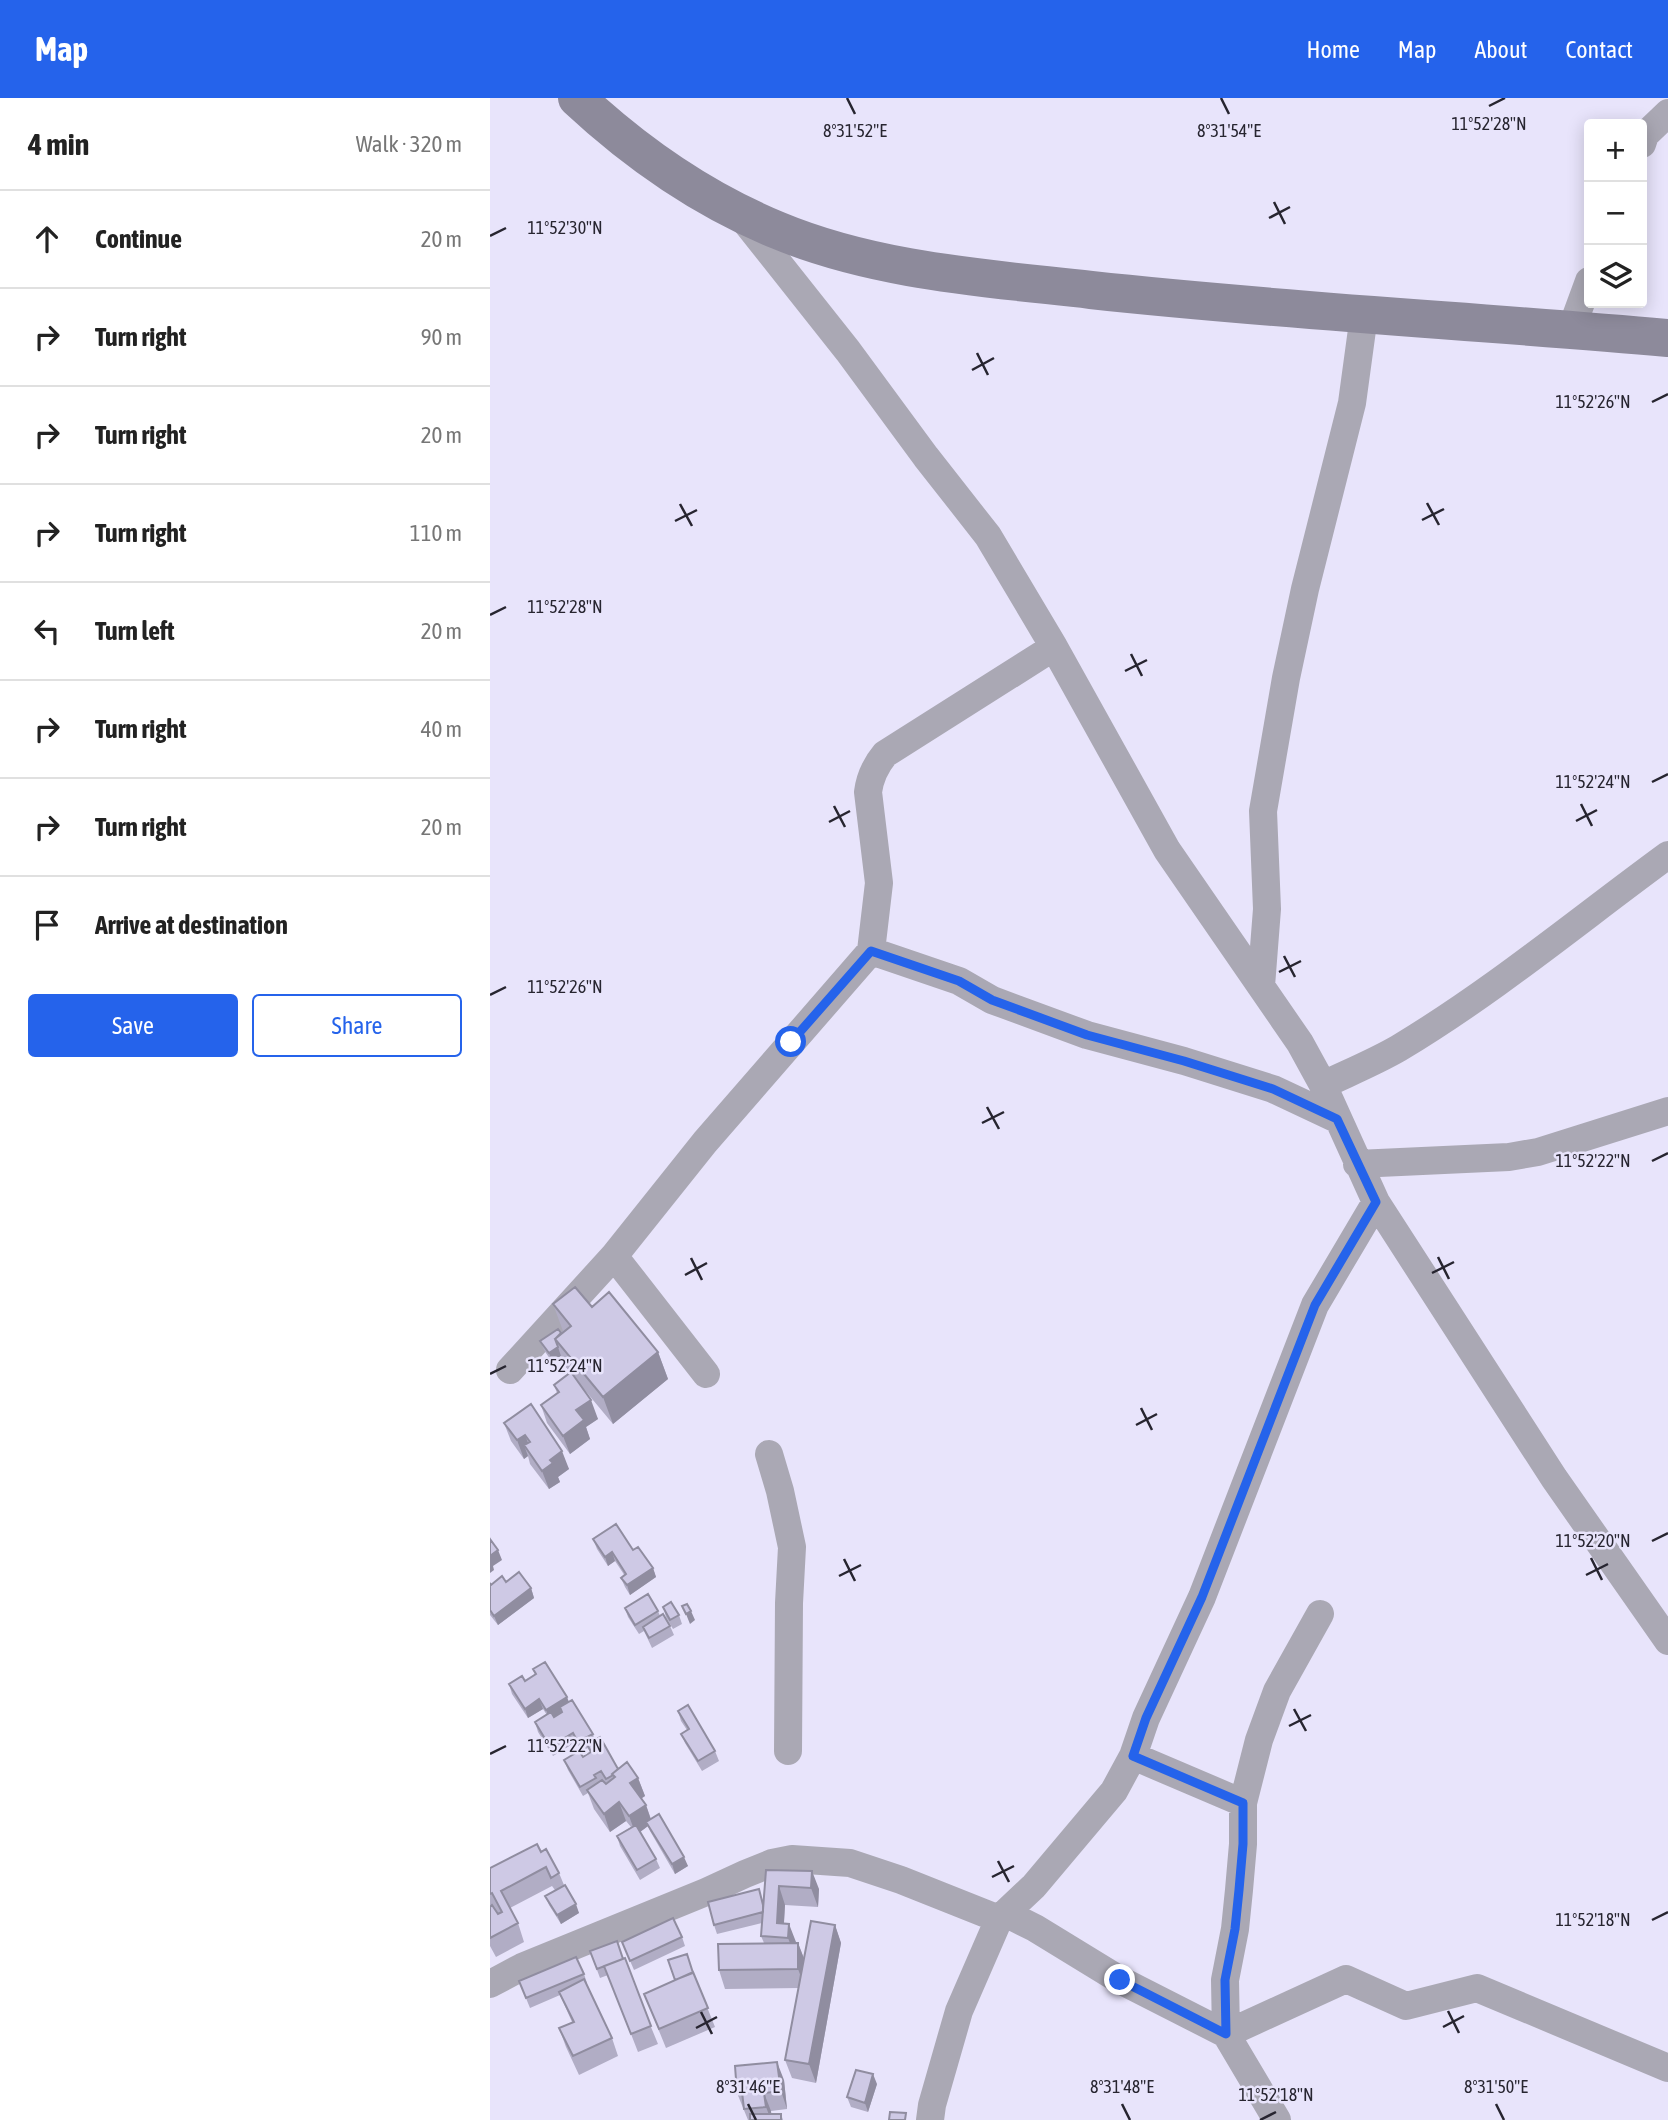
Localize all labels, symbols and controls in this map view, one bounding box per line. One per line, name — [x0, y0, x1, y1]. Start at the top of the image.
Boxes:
text: Map — [35, 30, 88, 68]
text: Home — [1306, 36, 1360, 63]
text: Map — [1398, 36, 1436, 63]
text: About — [1474, 36, 1527, 63]
text: Contact — [1565, 36, 1633, 63]
text: 11°52'28"N — [1451, 113, 1527, 134]
map controls — [1584, 119, 1647, 308]
button: + — [1584, 119, 1647, 182]
text: 8°31'52"E — [823, 120, 887, 141]
text: 8°31'54"E — [1197, 120, 1261, 141]
text: 4 min — [28, 127, 89, 161]
text: Walk · 320 m — [356, 131, 462, 157]
button: − — [1584, 182, 1647, 245]
text: 11°52'30"N — [527, 217, 603, 238]
icon: ahead — [28, 220, 66, 258]
text: Continue — [95, 224, 182, 254]
text: 20 m — [421, 226, 462, 252]
button: layers — [1584, 245, 1647, 308]
icon: right — [28, 318, 66, 356]
text: Turn right — [95, 322, 186, 352]
text: 90 m — [421, 324, 462, 350]
text: 11°52'26"N — [1555, 391, 1631, 412]
icon: right — [28, 416, 66, 454]
text: Turn right — [95, 420, 186, 450]
text: 20 m — [421, 422, 462, 448]
icon: right — [28, 514, 66, 552]
text: Turn right — [95, 518, 186, 548]
text: 110 m — [410, 520, 462, 546]
text: 11°52'28"N — [527, 596, 603, 617]
icon: left — [28, 612, 66, 650]
text: Turn left — [95, 616, 175, 646]
text: 20 m — [421, 618, 462, 644]
icon: right — [28, 710, 66, 748]
text: Turn right — [95, 714, 186, 744]
text: 40 m — [421, 716, 462, 742]
text: 11°52'24"N — [1555, 771, 1631, 792]
icon: right — [28, 808, 66, 846]
text: Turn right — [95, 812, 186, 842]
text: 20 m — [421, 814, 462, 840]
icon: arrive — [28, 906, 66, 944]
text: Arrive at destination — [95, 910, 288, 940]
text: 11°52'26"N — [527, 976, 603, 997]
button: Save — [28, 994, 238, 1057]
button: Share — [252, 994, 462, 1057]
route start — [775, 1026, 806, 1057]
text: 11°52'22"N — [1555, 1150, 1631, 1171]
text: 11°52'24"N — [527, 1355, 603, 1376]
text: 11°52'20"N — [1555, 1530, 1631, 1551]
text: 11°52'22"N — [527, 1735, 603, 1756]
text: 11°52'18"N — [1555, 1909, 1631, 1930]
route end — [1104, 1964, 1135, 1995]
text: 8°31'46"E — [716, 2076, 780, 2097]
text: 8°31'48"E — [1090, 2076, 1154, 2097]
text: 8°31'50"E — [1464, 2076, 1528, 2097]
text: 11°52'18"N — [1238, 2084, 1314, 2105]

